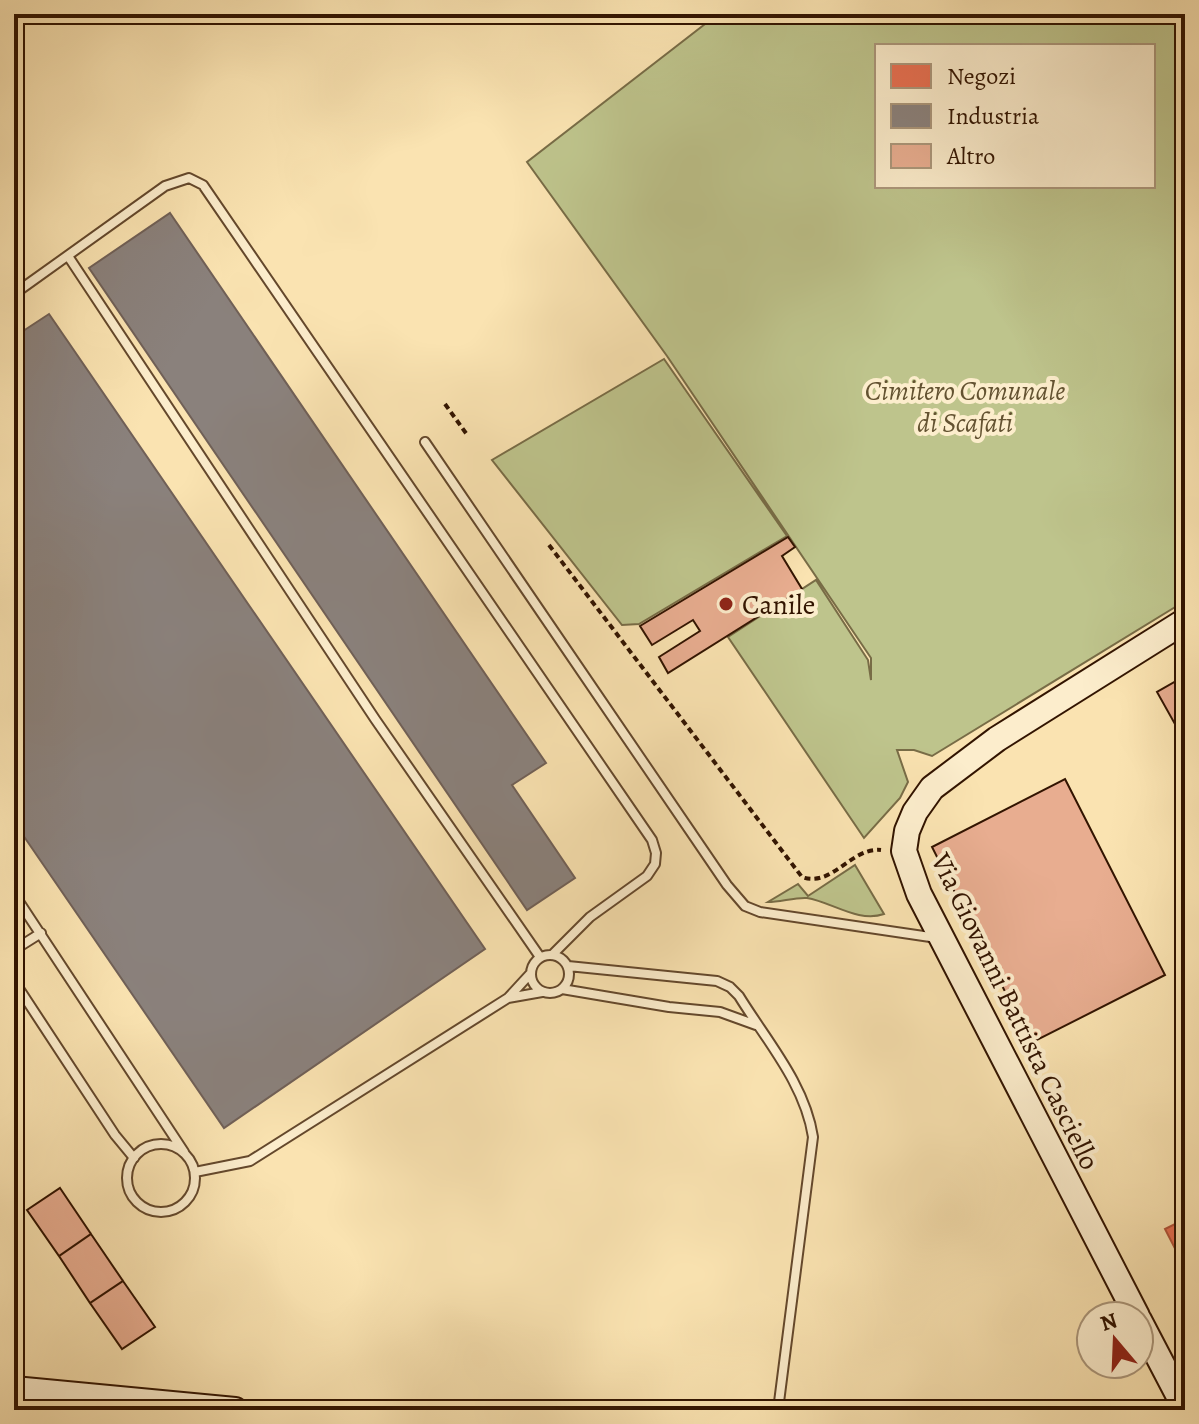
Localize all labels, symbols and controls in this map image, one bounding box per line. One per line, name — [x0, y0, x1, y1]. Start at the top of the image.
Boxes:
legend — [875, 44, 1155, 188]
text: Negozi — [947, 60, 1016, 92]
text: Industria — [947, 100, 1040, 132]
text: Altro — [946, 140, 995, 172]
park label: Cimitero Comunale di Scafati — [865, 372, 1065, 442]
place label: Canile — [742, 586, 815, 624]
marker: Canile — [717, 595, 735, 613]
street label: Via Giovanni Battista Casciello — [921, 846, 1108, 1176]
north arrow — [1075, 1300, 1155, 1380]
text: N — [1096, 1305, 1121, 1339]

